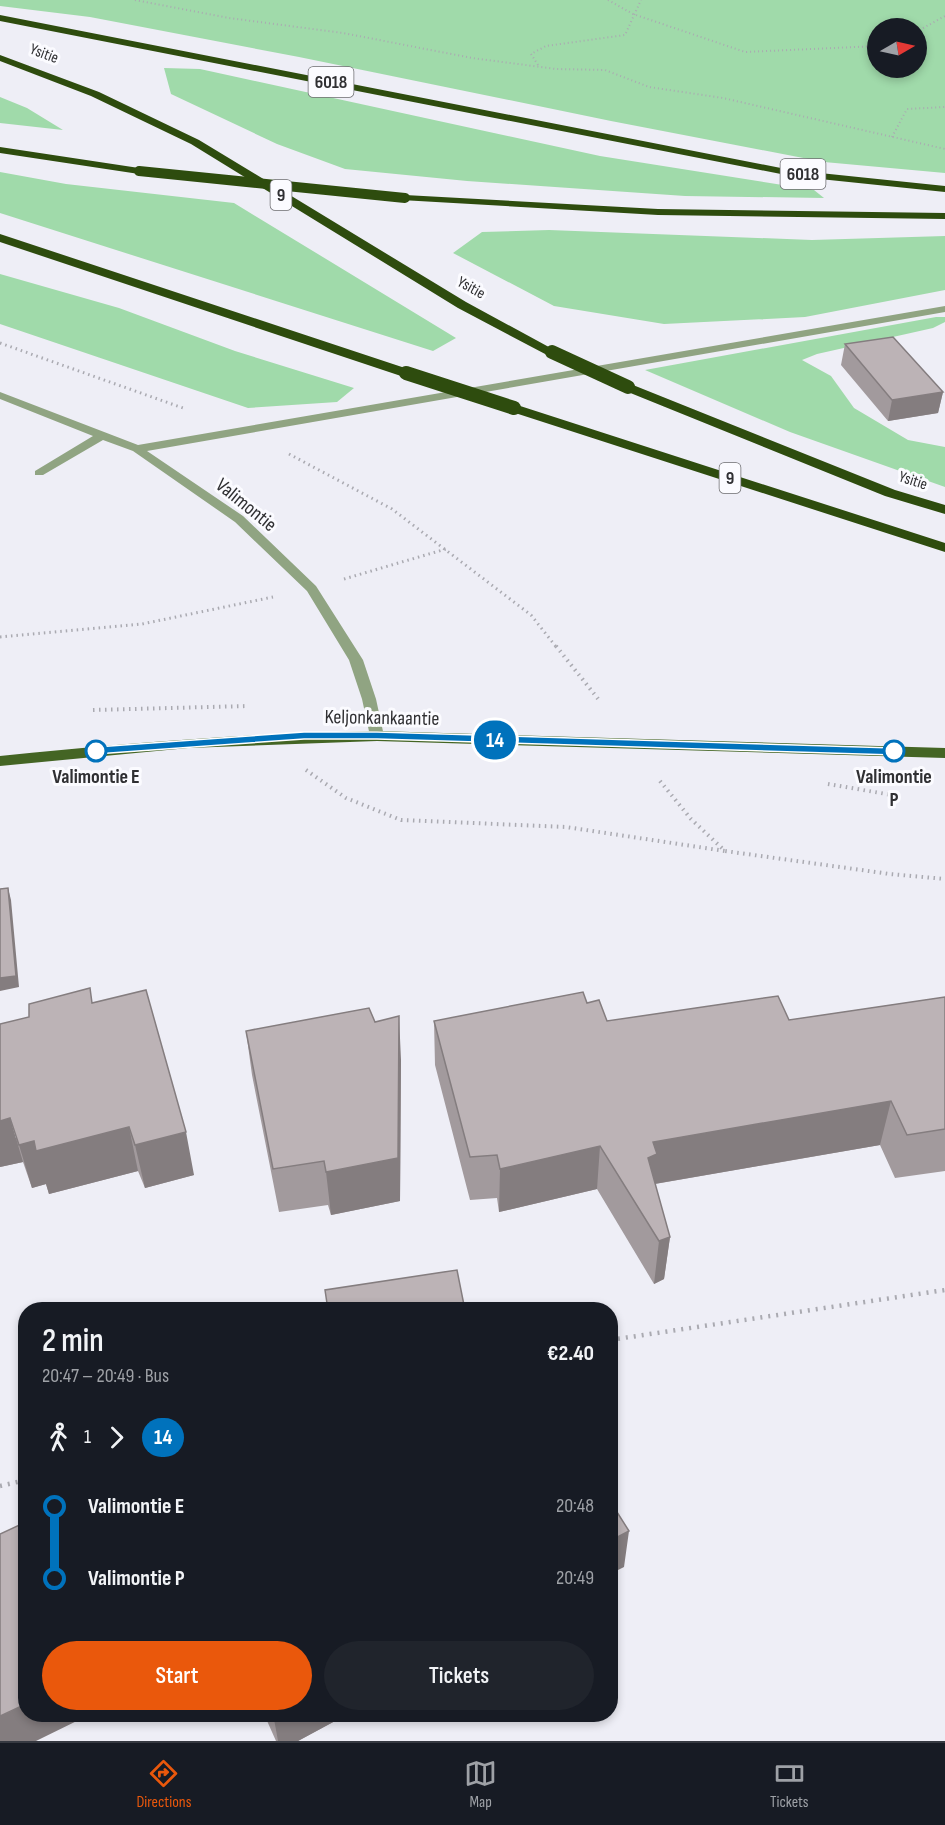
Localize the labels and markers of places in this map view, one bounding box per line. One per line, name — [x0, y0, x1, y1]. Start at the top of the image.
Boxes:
marker: Valimontie E — [85, 740, 107, 762]
marker: Valimontie P — [883, 740, 905, 762]
place label: Valimontie E — [52, 765, 140, 789]
place label: Valimontie P — [856, 765, 932, 812]

